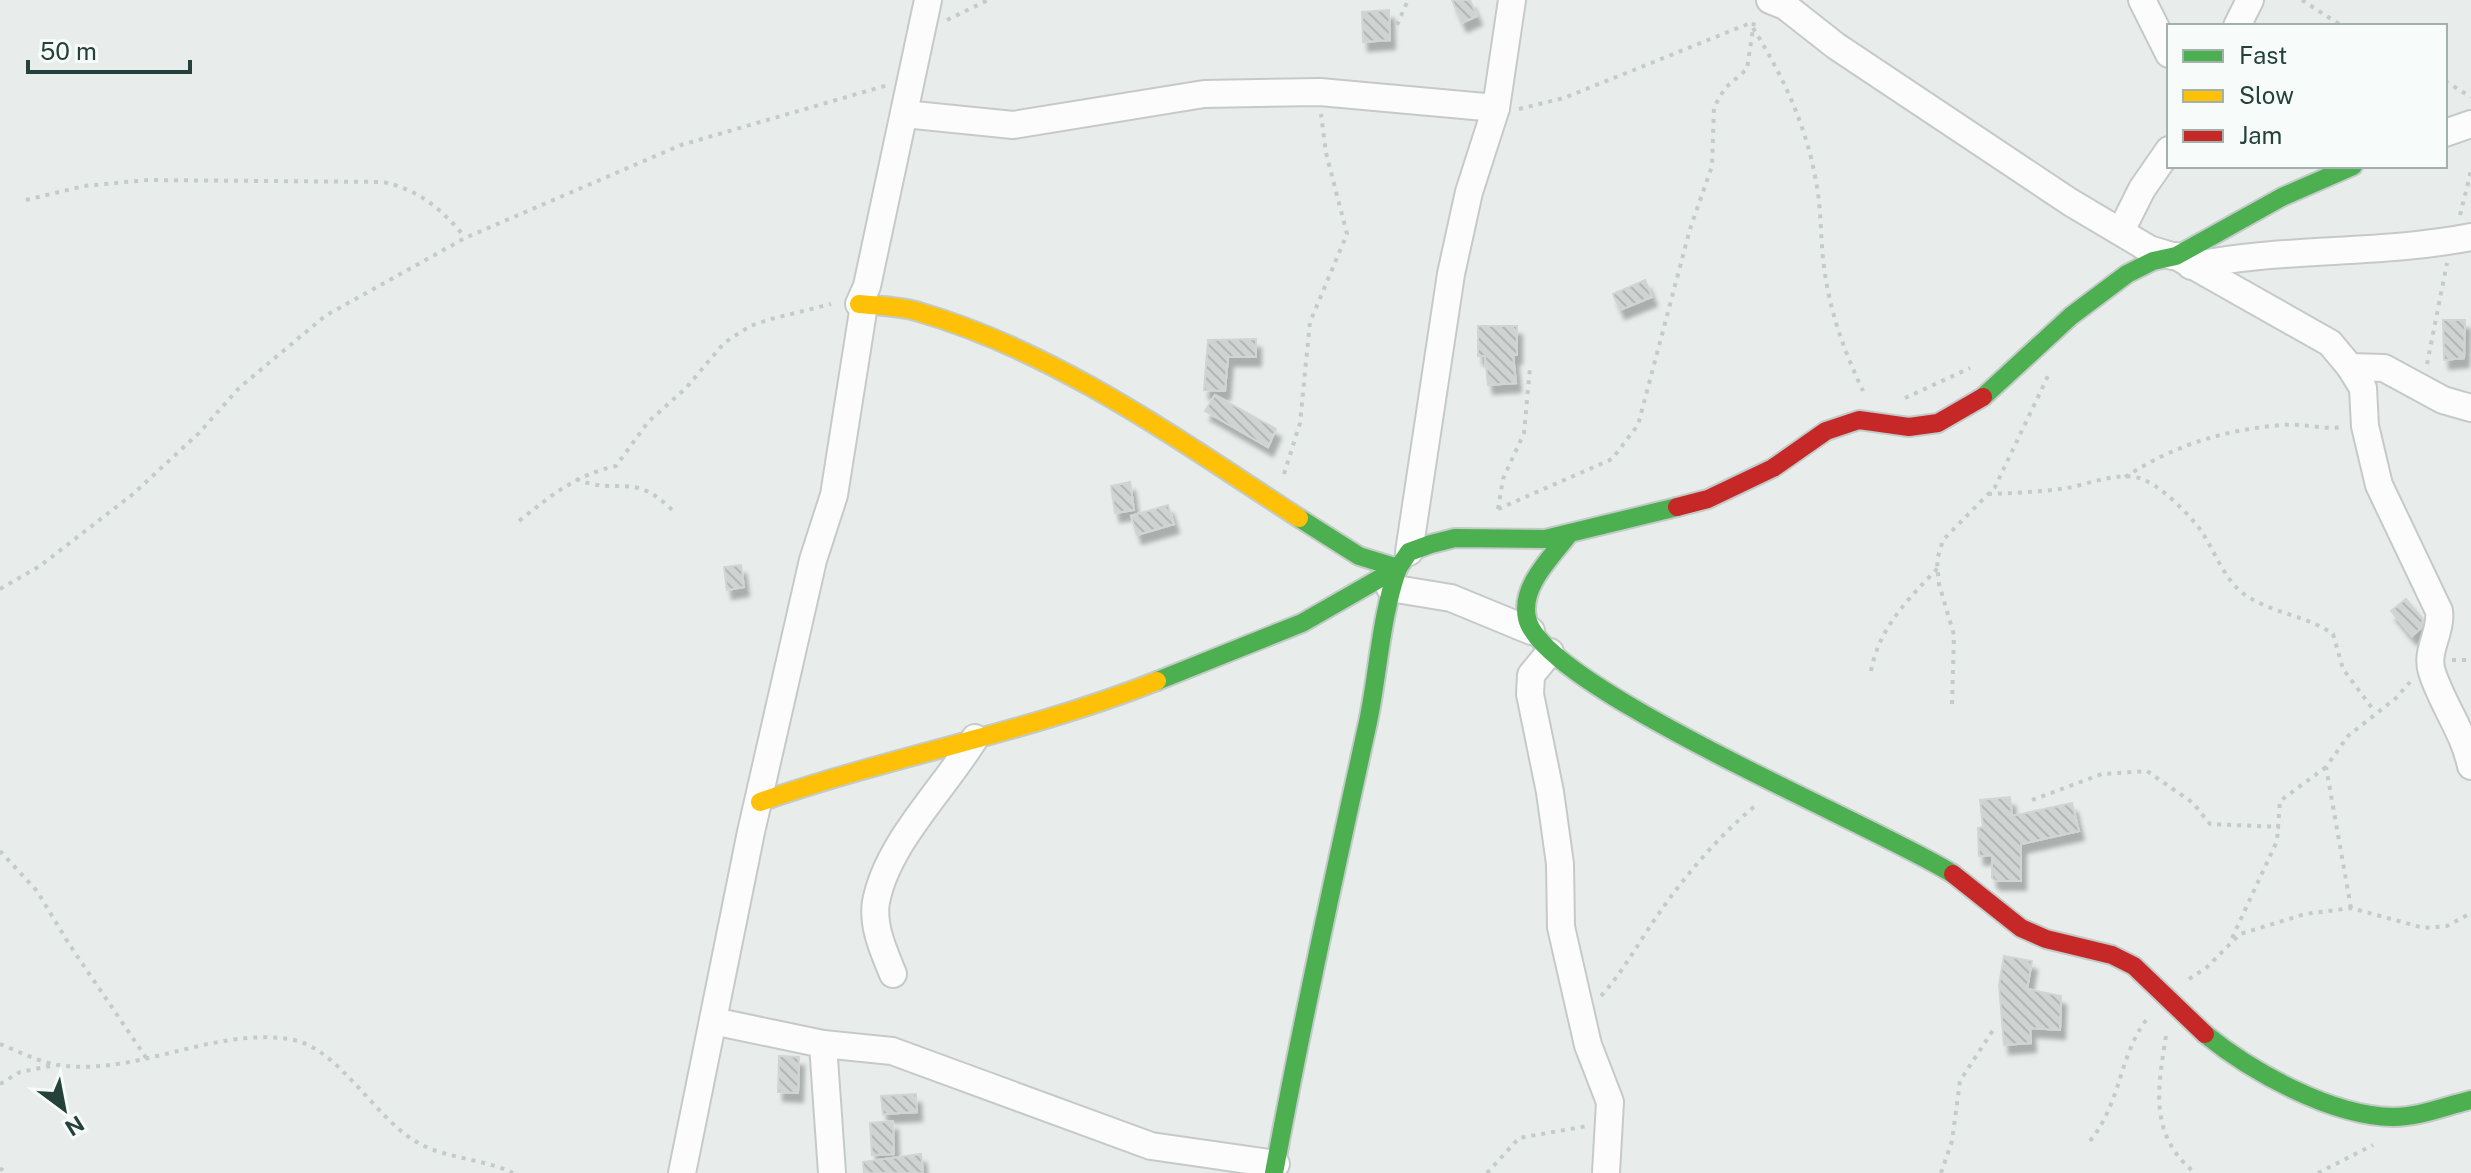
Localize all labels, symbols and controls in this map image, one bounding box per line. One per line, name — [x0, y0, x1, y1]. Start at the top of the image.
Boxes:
scale bar — [28, 24, 190, 74]
legend — [2167, 24, 2447, 168]
text: 50 m — [40, 37, 97, 65]
text: Fast — [2239, 41, 2287, 69]
text: Slow — [2239, 81, 2294, 109]
text: Jam — [2239, 121, 2282, 149]
north arrow — [24, 1069, 104, 1149]
text: N — [60, 1110, 89, 1142]

